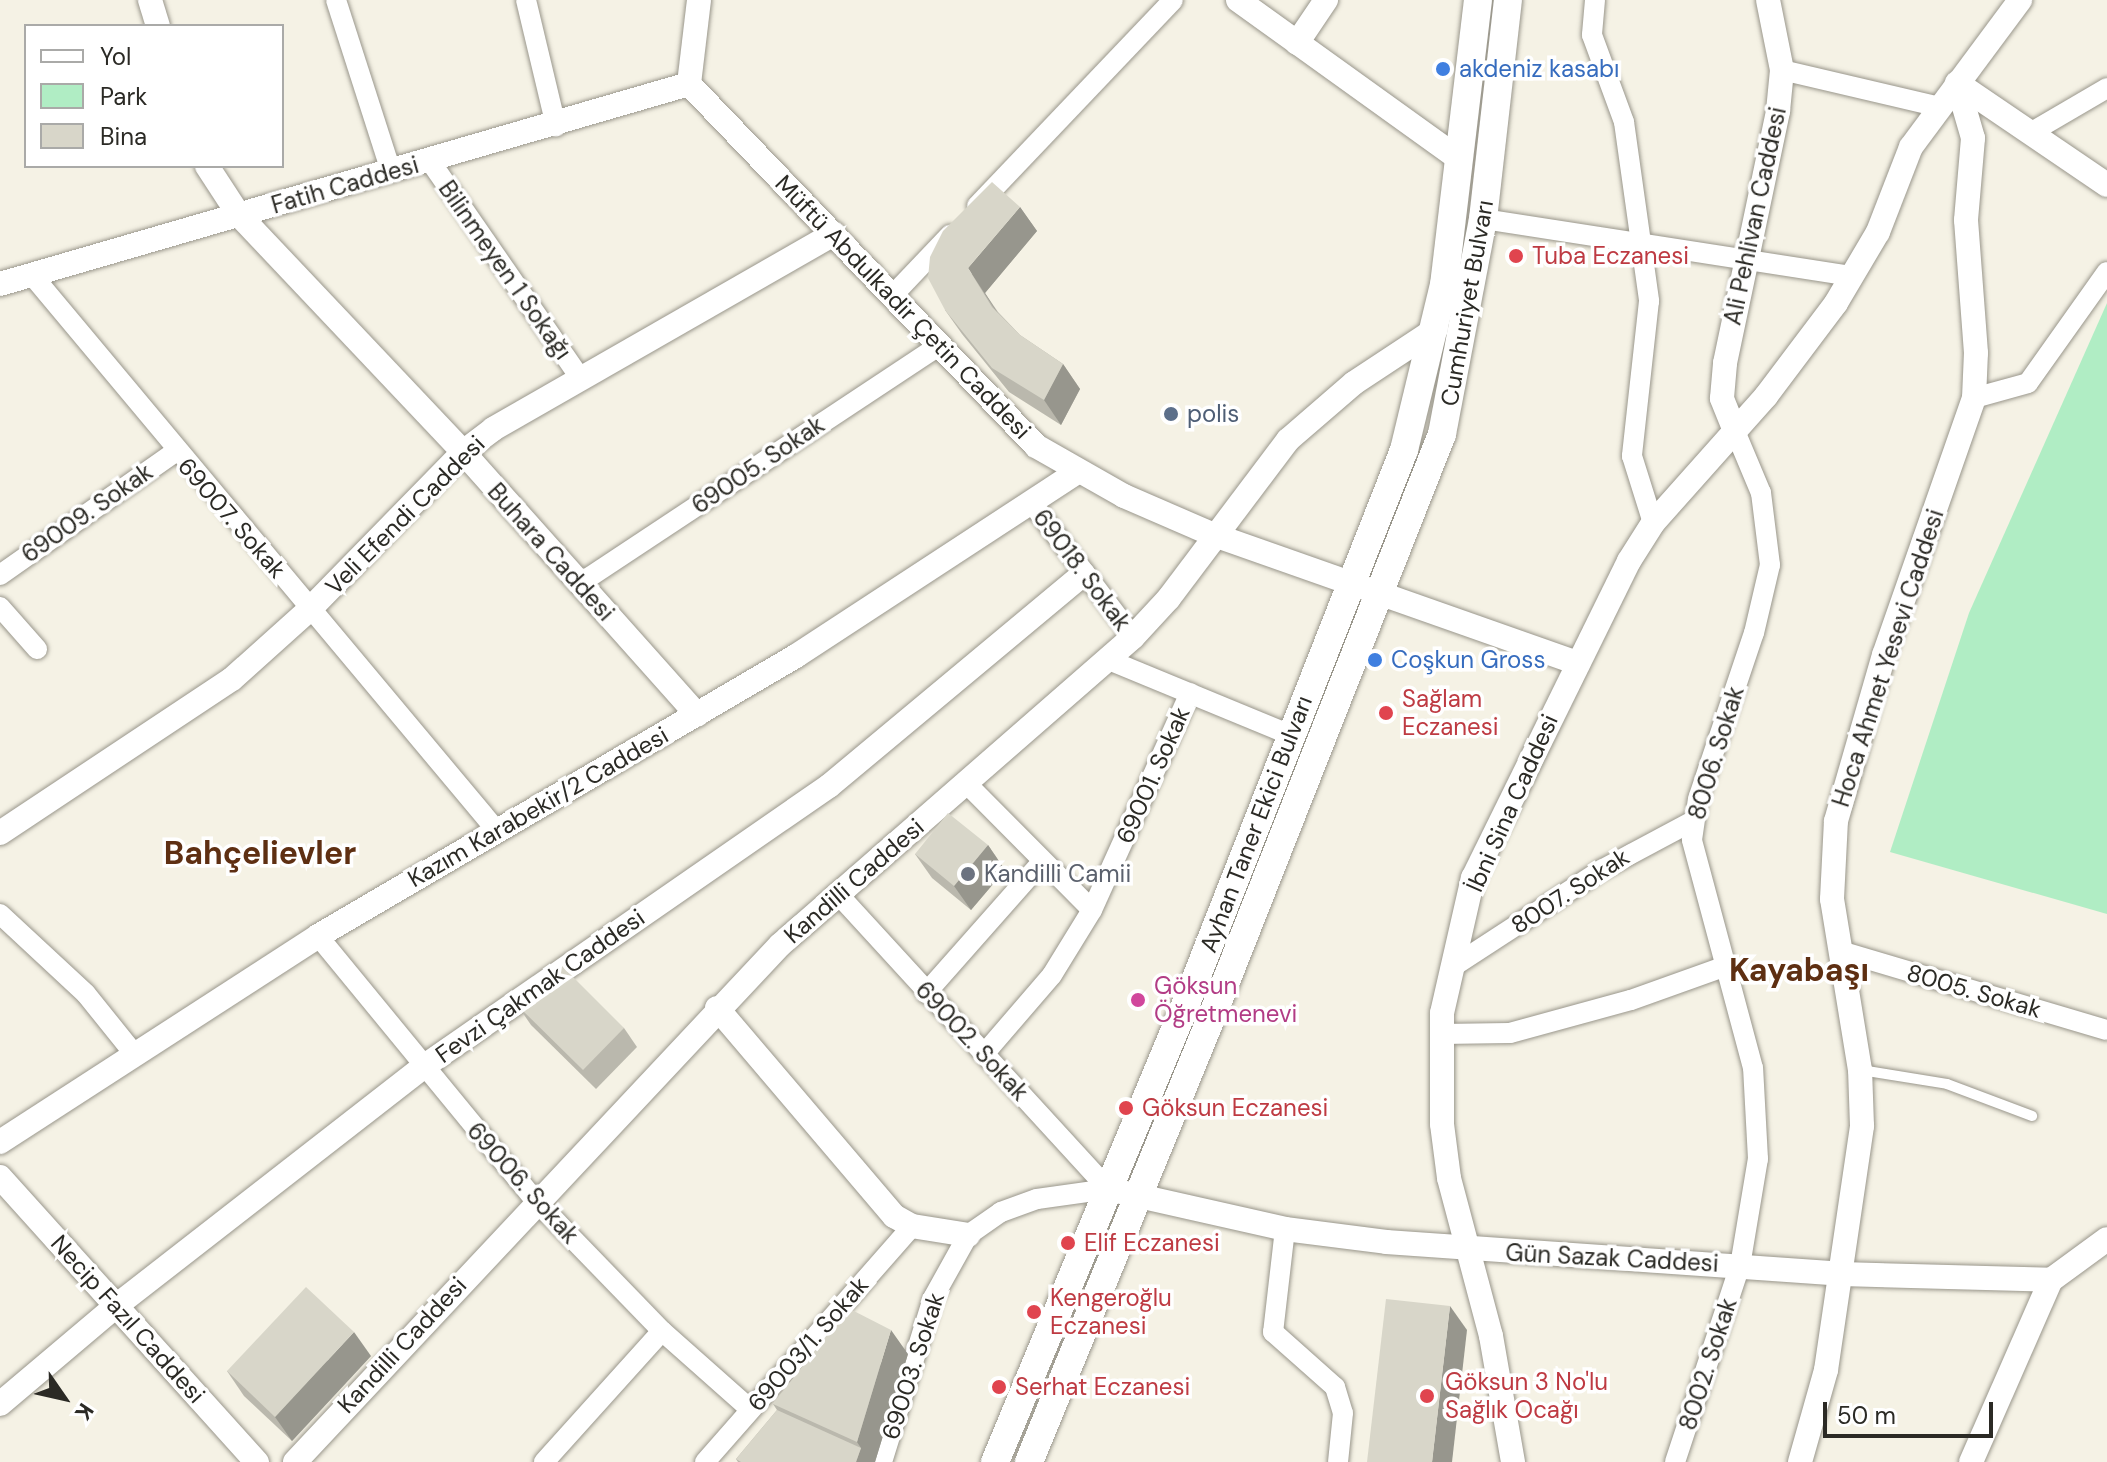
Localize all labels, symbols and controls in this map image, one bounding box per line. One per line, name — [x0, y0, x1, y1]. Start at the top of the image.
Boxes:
legend — [24, 24, 284, 168]
text: Yol — [100, 41, 131, 72]
place label: akdeniz kasabı — [1459, 55, 1619, 83]
marker: akdeniz kasabı — [1434, 60, 1452, 78]
text: Park — [100, 81, 147, 112]
street label: Ali Pehlivan Caddesi — [1718, 104, 1792, 328]
text: Bina — [100, 121, 147, 152]
street label: Fatih Caddesi — [268, 150, 422, 220]
street label: Müftü Abdulkadir Çetin Caddesi — [769, 169, 1037, 445]
street label: Bilinmeyen 1 Sokağı — [433, 175, 577, 365]
street label: Cumhuriyet Bulvarı — [1435, 198, 1499, 408]
place label: Tuba Eczanesi — [1532, 242, 1689, 270]
marker: Tuba Eczanesi — [1507, 247, 1525, 265]
place label: polis — [1187, 400, 1239, 428]
marker: polis — [1162, 405, 1180, 423]
street label: 69005. Sokak — [686, 410, 830, 520]
street label: Veli Efendi Caddesi — [319, 429, 491, 601]
street label: 69007. Sokak — [172, 452, 292, 584]
street label: 69009. Sokak — [16, 457, 158, 569]
street label: Buhara Caddesi — [482, 477, 620, 627]
street label: 69018. Sokak — [1027, 504, 1137, 636]
street label: Hoca Ahmet Yesevi Caddesi — [1826, 506, 1950, 810]
place label: Coşkun Gross — [1391, 646, 1545, 674]
marker: Coşkun Gross — [1366, 651, 1384, 669]
street label: 8006. Sokak — [1682, 683, 1750, 823]
place label: Sağlam Eczanesi — [1402, 685, 1499, 741]
street label: Ayhan Taner Ekici Bulvarı — [1194, 692, 1318, 956]
street label: 69001. Sokak — [1110, 702, 1196, 848]
marker: Sağlam Eczanesi — [1377, 704, 1395, 722]
street label: İbni Sina Caddesi — [1460, 710, 1564, 896]
street label: Kazım Karabekir/2 Caddesi — [403, 721, 673, 893]
street label: Kandilli Caddesi — [778, 812, 930, 950]
district label: Bahçelievler — [164, 834, 356, 872]
street label: 8007. Sokak — [1506, 842, 1634, 940]
place label: Kandilli Camii — [984, 860, 1131, 888]
marker: Kandilli Camii — [959, 865, 977, 883]
street label: Fevzi Çakmak Caddesi — [430, 903, 650, 1069]
district label: Kayabaşı — [1729, 951, 1869, 989]
street label: 8005. Sokak — [1903, 958, 2045, 1024]
place label: Göksun Öğretmenevi — [1154, 972, 1297, 1028]
street label: 69002. Sokak — [909, 975, 1035, 1107]
marker: Göksun Öğretmenevi — [1129, 991, 1147, 1009]
place label: Göksun Eczanesi — [1142, 1094, 1328, 1122]
marker: Göksun Eczanesi — [1117, 1099, 1135, 1117]
street label: 69006. Sokak — [461, 1116, 585, 1250]
street label: Necip Fazıl Caddesi — [45, 1229, 211, 1409]
place label: Elif Eczanesi — [1084, 1229, 1220, 1257]
marker: Elif Eczanesi — [1059, 1234, 1077, 1252]
street label: Gün Sazak Caddesi — [1505, 1238, 1719, 1278]
street label: Kandilli Caddesi — [332, 1271, 472, 1419]
street label: 69003/1. Sokak — [742, 1271, 874, 1417]
place label: Kengeroğlu Eczanesi — [1050, 1284, 1172, 1340]
street label: 69003. Sokak — [876, 1289, 950, 1443]
street label: 8002. Sokak — [1673, 1294, 1743, 1434]
marker: Kengeroğlu Eczanesi — [1025, 1303, 1043, 1321]
north arrow — [24, 1358, 104, 1438]
place label: Göksun 3 No'lu Sağlık Ocağı — [1445, 1368, 1608, 1424]
place label: Serhat Eczanesi — [1015, 1373, 1190, 1401]
marker: Serhat Eczanesi — [990, 1378, 1008, 1396]
marker: Göksun 3 No'lu Sağlık Ocağı — [1416, 1385, 1438, 1407]
scale bar — [1827, 1386, 1997, 1436]
text: K — [68, 1398, 100, 1426]
text: 50 m — [1837, 1400, 1896, 1431]

